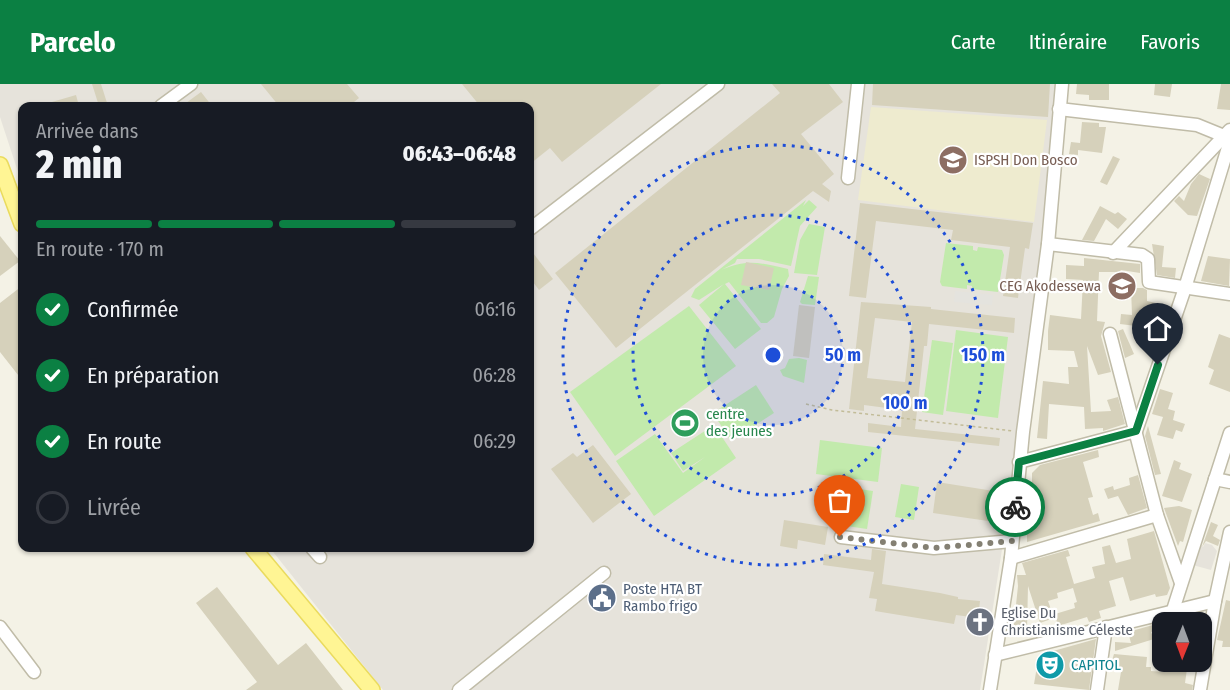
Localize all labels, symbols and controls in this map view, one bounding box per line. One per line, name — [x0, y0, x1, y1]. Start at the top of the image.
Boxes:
text: Parcelo — [30, 26, 116, 59]
text: Carte — [951, 29, 996, 55]
text: Itinéraire — [1029, 29, 1107, 55]
text: Favoris — [1140, 29, 1200, 55]
text: Arrivée dans — [36, 119, 138, 143]
text: 06:43–06:48 — [403, 140, 516, 167]
text: 2 min — [36, 142, 122, 188]
school or university icon: ISPSH Don Bosco — [937, 144, 969, 176]
place label: ISPSH Don Bosco — [974, 151, 1078, 169]
text: En route · 170 m — [36, 237, 164, 261]
school or university icon: CEG Akodessewa — [1106, 270, 1138, 302]
place label: CEG Akodessewa — [999, 277, 1101, 295]
icon: check — [36, 293, 69, 326]
text: Confirmée — [87, 296, 179, 323]
text: 06:16 — [475, 297, 516, 321]
pin — [1132, 303, 1183, 365]
icon: home — [1141, 312, 1174, 345]
text: 50 m — [825, 344, 861, 366]
text: 150 m — [961, 344, 1005, 366]
centre of rings — [763, 345, 783, 365]
icon: check — [36, 359, 69, 392]
text: En préparation — [87, 362, 219, 389]
text: 06:28 — [473, 363, 516, 387]
text: 100 m — [883, 392, 927, 414]
place label: centre des jeunes — [706, 405, 772, 440]
sports icon: centre des jeunes — [669, 407, 701, 439]
icon: check — [36, 425, 69, 458]
text: En route — [87, 428, 162, 455]
text: 06:29 — [473, 429, 516, 453]
pin — [814, 475, 865, 537]
courier — [985, 477, 1045, 537]
icon: bag — [823, 484, 856, 517]
icon: bike — [999, 491, 1032, 524]
text: Livrée — [87, 494, 141, 521]
place label: Poste HTA BT Rambo frigo — [623, 580, 702, 615]
public building icon: Poste HTA BT Rambo frigo — [586, 582, 618, 614]
place label: Eglise Du Christianisme Céleste — [1001, 604, 1133, 639]
church icon: Eglise Du Christianisme Céleste — [964, 606, 996, 638]
north arrow — [1152, 612, 1212, 672]
map controls — [1152, 612, 1212, 672]
theatre icon: CAPITOL — [1034, 649, 1066, 681]
place label: CAPITOL — [1071, 656, 1121, 674]

